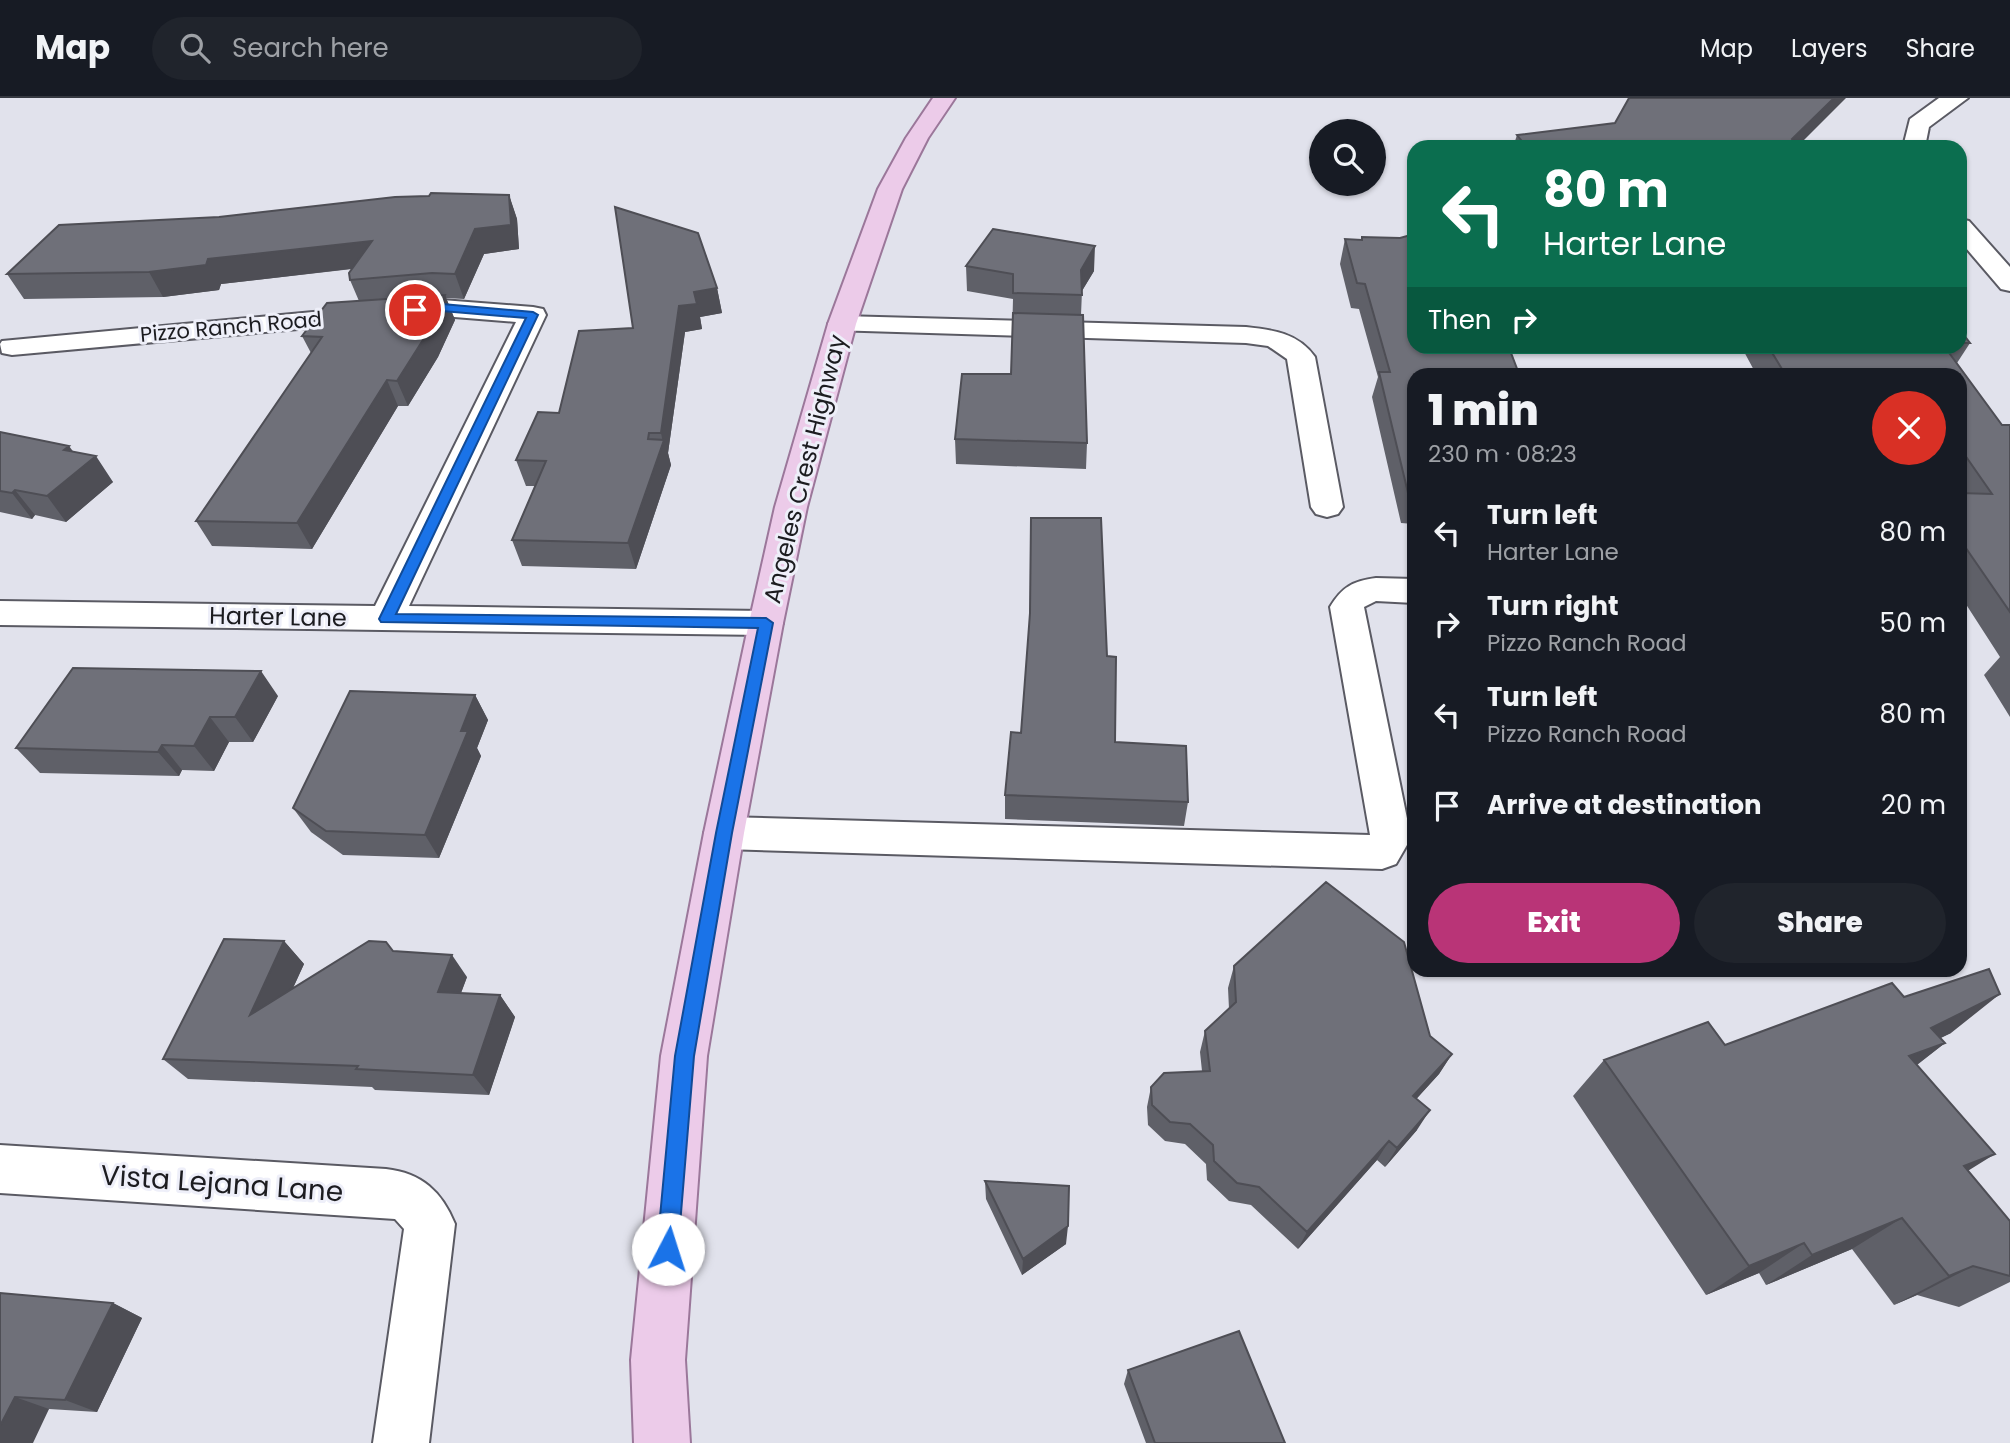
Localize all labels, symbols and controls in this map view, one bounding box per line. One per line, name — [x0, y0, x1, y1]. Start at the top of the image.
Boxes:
search box — [152, 17, 642, 80]
text: Map — [35, 24, 110, 71]
icon: search — [176, 29, 214, 67]
text: Search here — [232, 30, 389, 66]
text: Map — [1700, 32, 1753, 65]
text: Layers — [1791, 32, 1867, 65]
text: Share — [1905, 32, 1975, 65]
map controls — [1309, 119, 1386, 196]
button: search — [1309, 119, 1386, 196]
text: 80 m — [1543, 156, 1669, 224]
icon: left — [1428, 168, 1519, 259]
text: Harter Lane — [1543, 221, 1726, 266]
pin — [385, 280, 445, 340]
icon: arrive — [396, 291, 434, 329]
icon: right — [1505, 301, 1543, 339]
text: Then — [1428, 302, 1491, 338]
street label: Pizzo Ranch Road — [139, 304, 323, 349]
street label: Angeles Crest Highway — [755, 331, 854, 607]
text: 1 min — [1428, 381, 1539, 440]
button: close — [1872, 391, 1946, 465]
text: 230 m · 08:23 — [1428, 438, 1577, 470]
text: Turn left — [1487, 497, 1598, 533]
icon: left — [1428, 514, 1466, 552]
text: 80 m — [1880, 514, 1946, 550]
text: Harter Lane — [1487, 536, 1619, 568]
text: Turn right — [1487, 588, 1619, 624]
street label: Harter Lane — [209, 599, 347, 634]
icon: right — [1428, 605, 1466, 643]
text: 50 m — [1880, 605, 1946, 641]
text: Pizzo Ranch Road — [1487, 627, 1687, 659]
text: Turn left — [1487, 679, 1598, 715]
icon: left — [1428, 696, 1466, 734]
text: 80 m — [1880, 696, 1946, 732]
text: Pizzo Ranch Road — [1487, 718, 1687, 750]
icon: arrive — [1428, 787, 1466, 825]
text: Arrive at destination — [1487, 787, 1762, 823]
text: 20 m — [1881, 787, 1946, 823]
button: Exit — [1428, 883, 1680, 963]
button: Share — [1694, 883, 1946, 963]
street label: Vista Lejana Lane — [99, 1156, 345, 1211]
position arrow — [631, 1212, 705, 1286]

